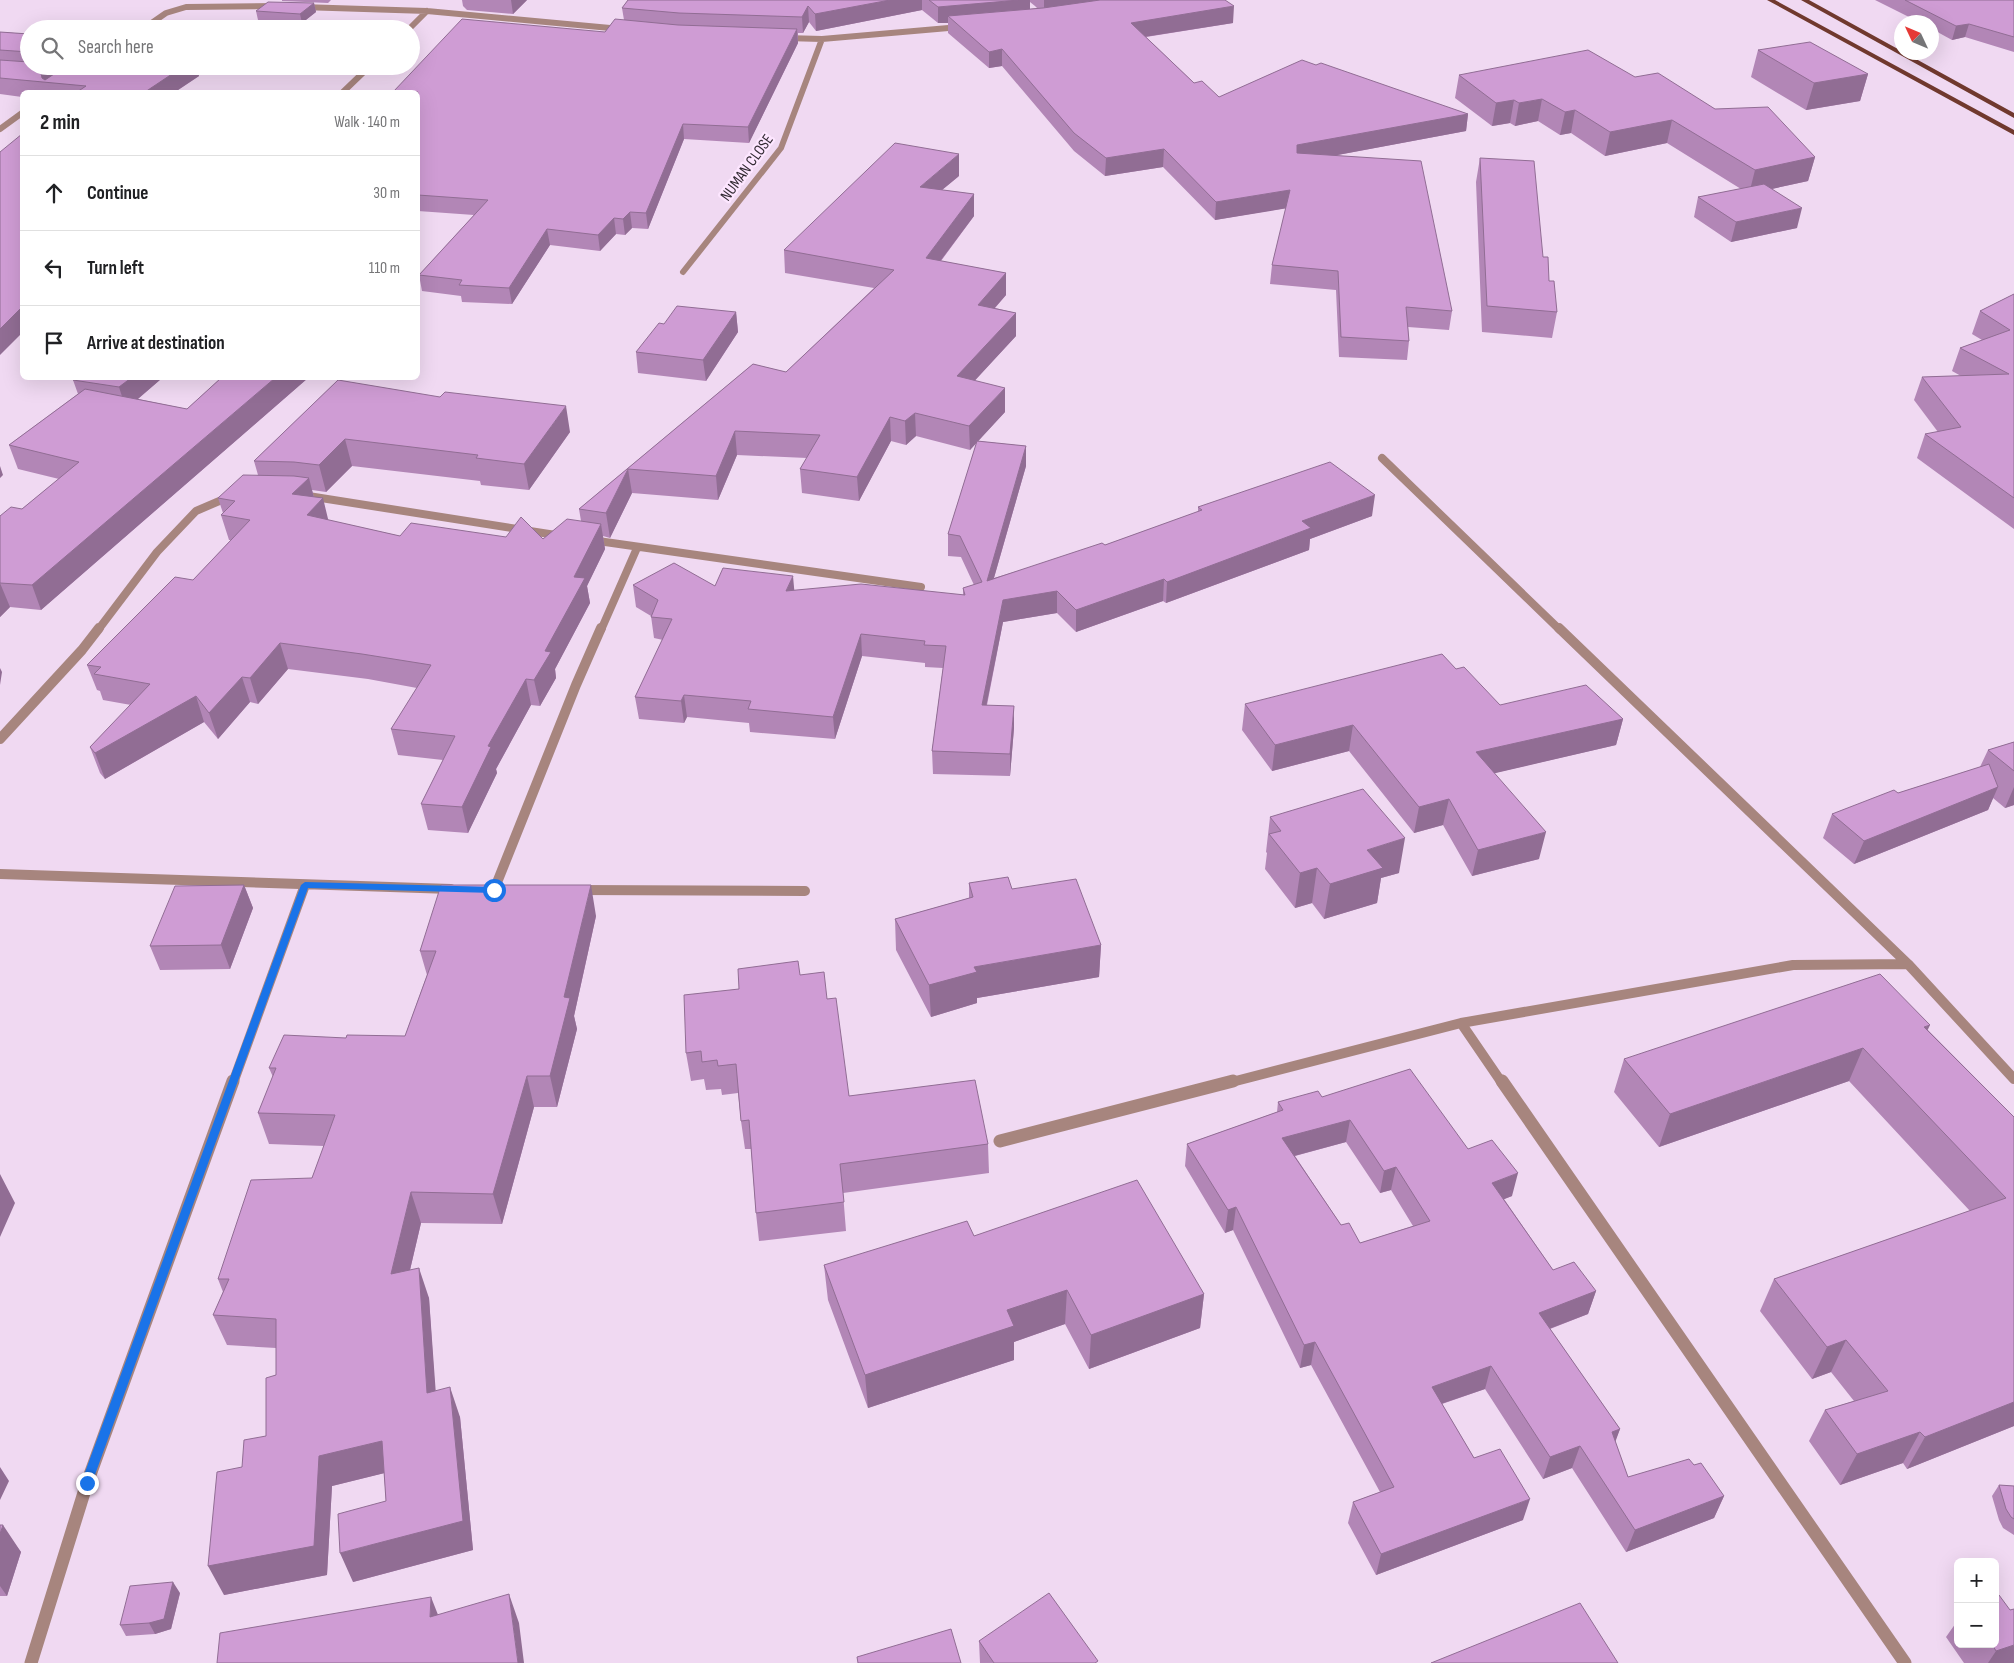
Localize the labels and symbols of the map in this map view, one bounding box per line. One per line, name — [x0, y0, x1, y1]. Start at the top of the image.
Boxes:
north arrow — [1894, 15, 1939, 60]
street label: NUMAN CLOSE — [717, 131, 778, 205]
route start — [483, 879, 506, 902]
route end — [76, 1472, 99, 1495]

